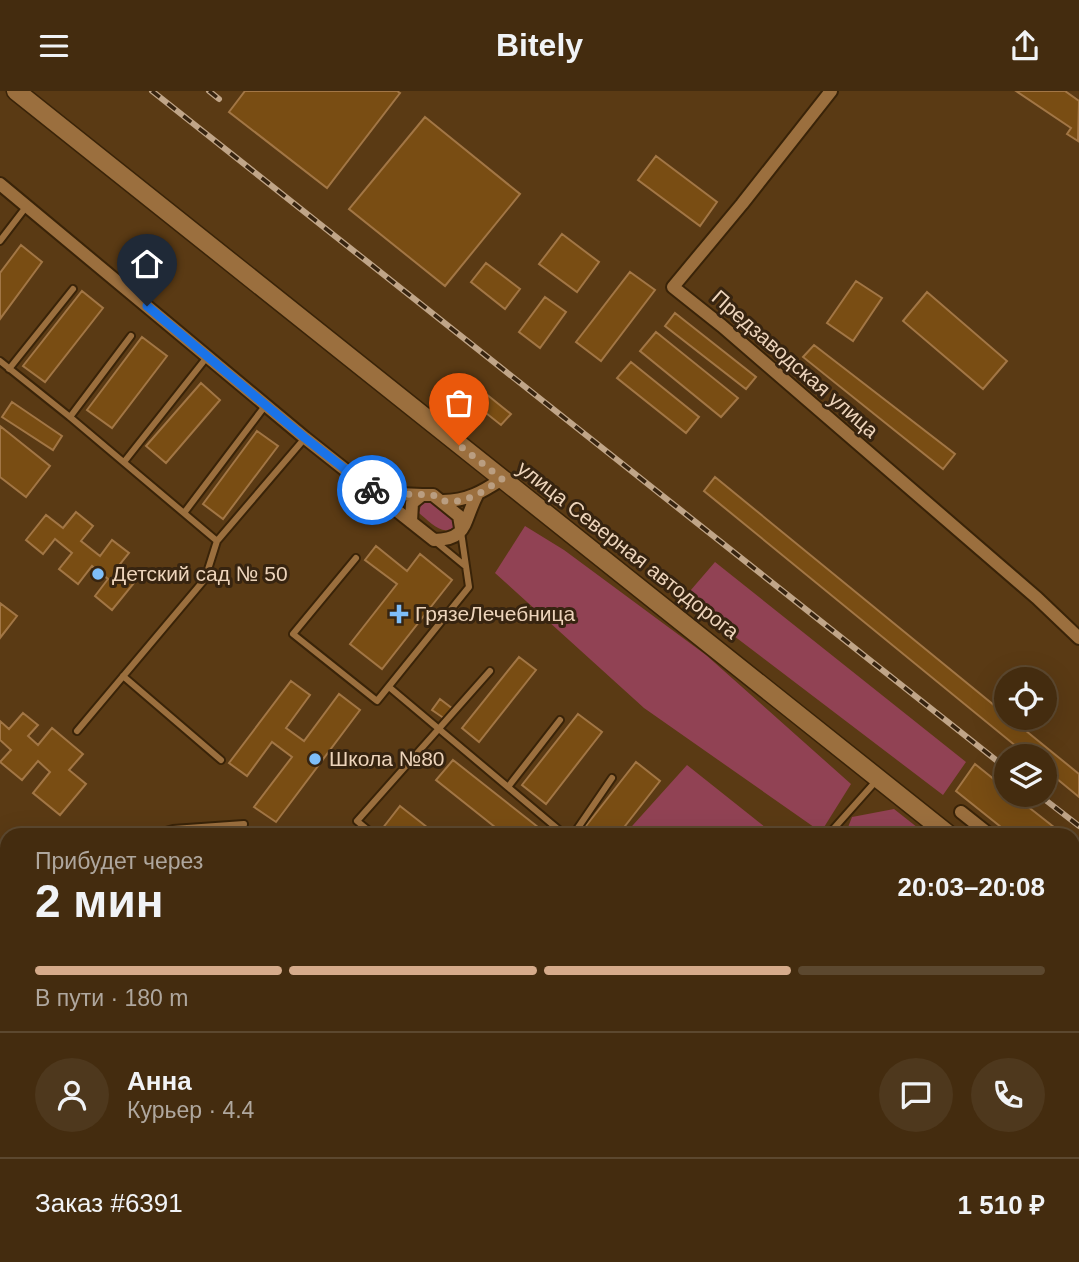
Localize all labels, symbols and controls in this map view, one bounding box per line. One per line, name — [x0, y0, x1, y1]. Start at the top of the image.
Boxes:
icon: menu — [35, 27, 73, 65]
text: Bitely — [496, 27, 583, 63]
icon: share — [1006, 27, 1044, 65]
pin — [117, 234, 177, 306]
icon: home — [128, 245, 166, 283]
street label: Предзаводская улица — [708, 285, 883, 442]
pin — [429, 373, 489, 445]
icon: bag — [440, 384, 478, 422]
courier — [337, 455, 407, 525]
street label: улица Северная автодорога — [513, 456, 744, 643]
icon: bike — [353, 471, 391, 509]
place label: Детский сад № 50 — [112, 562, 288, 585]
marker: Детский сад № 50 — [90, 566, 106, 582]
place label: ГрязеЛечебница — [415, 602, 576, 625]
marker: ГрязеЛечебница — [389, 604, 409, 624]
map controls — [994, 667, 1057, 807]
button: locate — [994, 667, 1057, 730]
button: layers — [994, 744, 1057, 807]
place label: Школа №80 — [329, 747, 445, 770]
marker: Школа №80 — [307, 751, 323, 767]
text: Прибудет через — [35, 848, 203, 874]
text: 20:03–20:08 — [898, 872, 1045, 902]
text: 2 мин — [35, 875, 163, 927]
text: В пути · 180 m — [35, 985, 188, 1011]
button: person — [35, 1058, 109, 1132]
button: chat — [879, 1058, 953, 1132]
button: phone — [971, 1058, 1045, 1132]
text: Анна — [127, 1066, 192, 1096]
text: Курьер · 4.4 — [127, 1097, 254, 1123]
text: Заказ #6391 — [35, 1188, 183, 1218]
text: 1 510 ₽ — [958, 1190, 1045, 1220]

